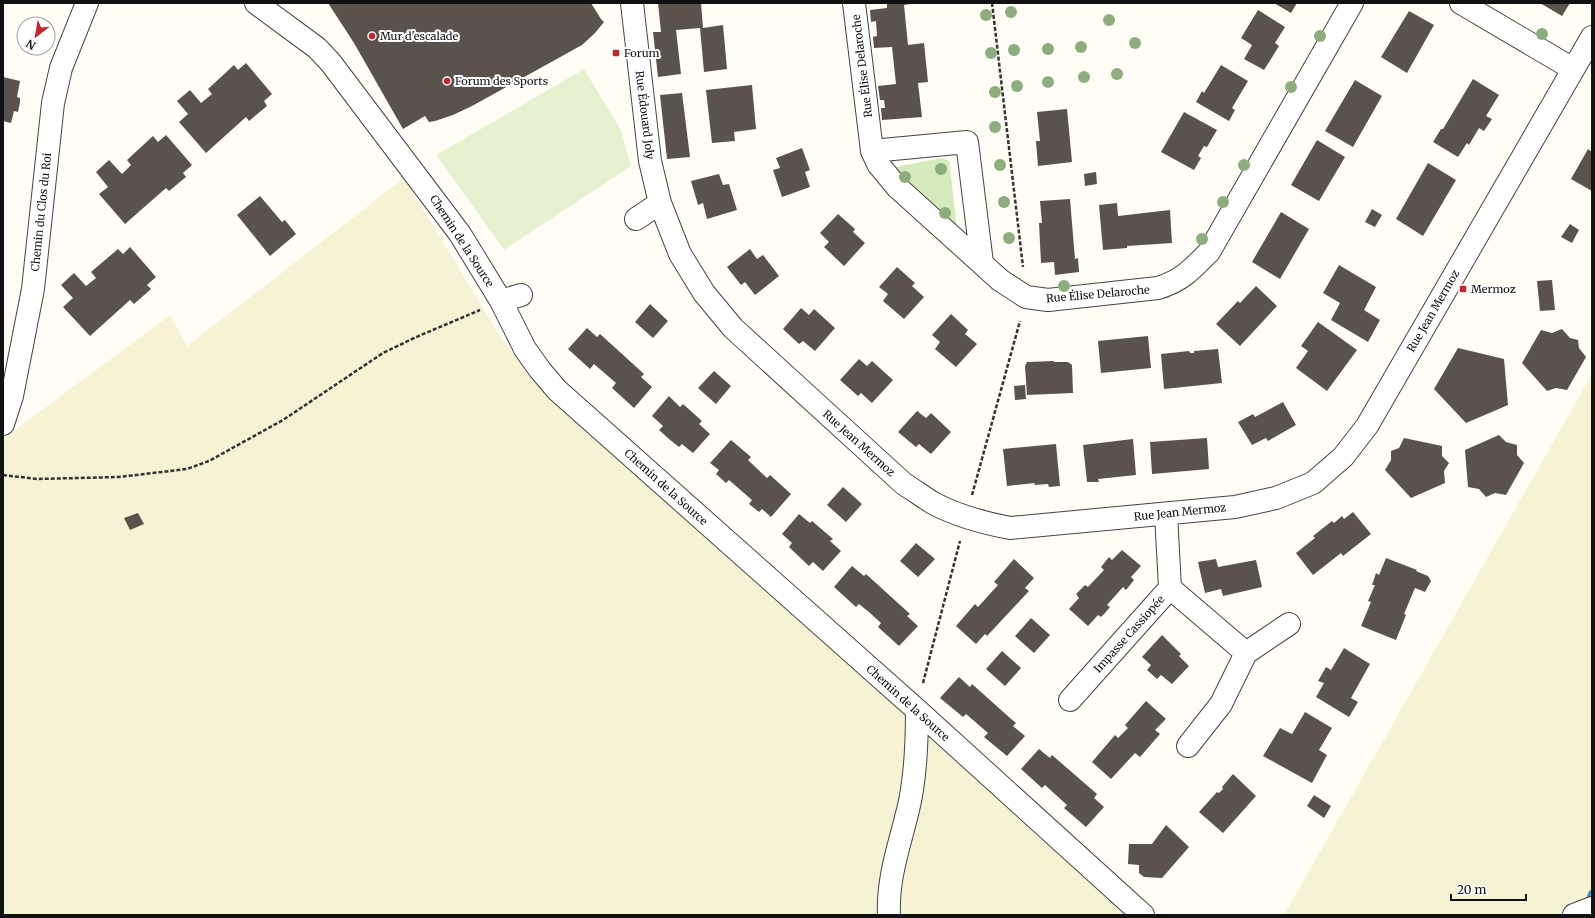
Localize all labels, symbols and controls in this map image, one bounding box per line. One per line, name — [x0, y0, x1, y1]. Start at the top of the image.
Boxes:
street label: Rue Élise Delaroche — [849, 13, 875, 118]
north arrow — [16, 16, 56, 56]
place label: Mur d'escalade — [380, 29, 459, 43]
marker: Mur d'escalade — [367, 31, 377, 41]
text: N — [23, 36, 38, 53]
place label: Forum — [624, 46, 659, 60]
marker: Forum — [611, 48, 621, 58]
street label: Rue Édouard Joly — [633, 70, 657, 161]
place label: Forum des Sports — [455, 74, 548, 88]
marker: Forum des Sports — [442, 76, 452, 86]
street label: Chemin du Clos du Roi — [28, 152, 54, 272]
street label: Chemin de la Source — [427, 192, 497, 290]
street label: Rue Jean Mermoz — [1404, 267, 1462, 355]
street label: Rue Élise Delaroche — [1046, 282, 1151, 306]
place label: Mermoz — [1471, 282, 1516, 296]
marker: Mermoz — [1458, 284, 1468, 294]
street label: Rue Jean Mermoz — [820, 407, 898, 479]
street label: Chemin de la Source — [621, 446, 711, 528]
street label: Rue Jean Mermoz — [1133, 500, 1227, 524]
street label: Impasse Cassiopée — [1091, 592, 1168, 676]
street label: Chemin de la Source — [863, 662, 953, 744]
scale bar — [1451, 876, 1526, 902]
text: 20 m — [1457, 882, 1486, 897]

